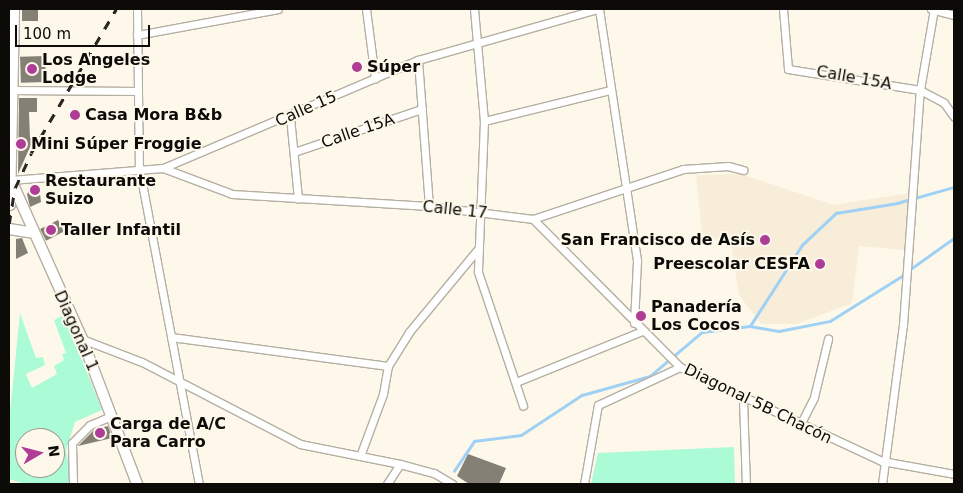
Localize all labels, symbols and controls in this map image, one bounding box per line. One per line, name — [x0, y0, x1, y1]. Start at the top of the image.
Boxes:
scale bar — [18, 15, 152, 47]
text: 100 m — [23, 25, 71, 43]
place label: Los Angeles Lodge — [42, 50, 150, 88]
place label: Súper — [367, 57, 420, 77]
marker: Súper — [351, 61, 363, 73]
street label: Calle 15A — [815, 62, 893, 94]
marker: Los Angeles Lodge — [26, 63, 38, 75]
street label: Calle 15 — [272, 87, 340, 131]
place label: Casa Mora B&b — [85, 105, 222, 125]
marker: Casa Mora B&b — [69, 109, 81, 121]
street label: Calle 15A — [319, 110, 397, 152]
place label: Mini Súper Froggie — [31, 134, 202, 154]
marker: Mini Súper Froggie — [15, 138, 27, 150]
place label: Restaurante Suizo — [45, 171, 156, 209]
marker: Restaurante Suizo — [29, 184, 41, 196]
street label: Calle 17 — [422, 197, 488, 223]
place label: Taller Infantil — [61, 220, 181, 240]
marker: Taller Infantil — [45, 224, 57, 236]
place label: San Francisco de Asís — [560, 230, 755, 250]
marker: San Francisco de Asís — [759, 234, 771, 246]
place label: Preescolar CESFA — [653, 254, 810, 274]
marker: Preescolar CESFA — [814, 258, 826, 270]
street label: Diagonal 1 — [50, 288, 102, 374]
place label: Panadería Los Cocos — [651, 297, 742, 335]
marker: Panadería Los Cocos — [635, 310, 647, 322]
street label: Diagonal 5B Chacón — [681, 360, 835, 448]
place label: Carga de A/C Para Carro — [110, 414, 226, 452]
marker: Carga de A/C Para Carro — [94, 427, 106, 439]
north arrow — [15, 428, 65, 478]
text: N — [45, 444, 63, 458]

